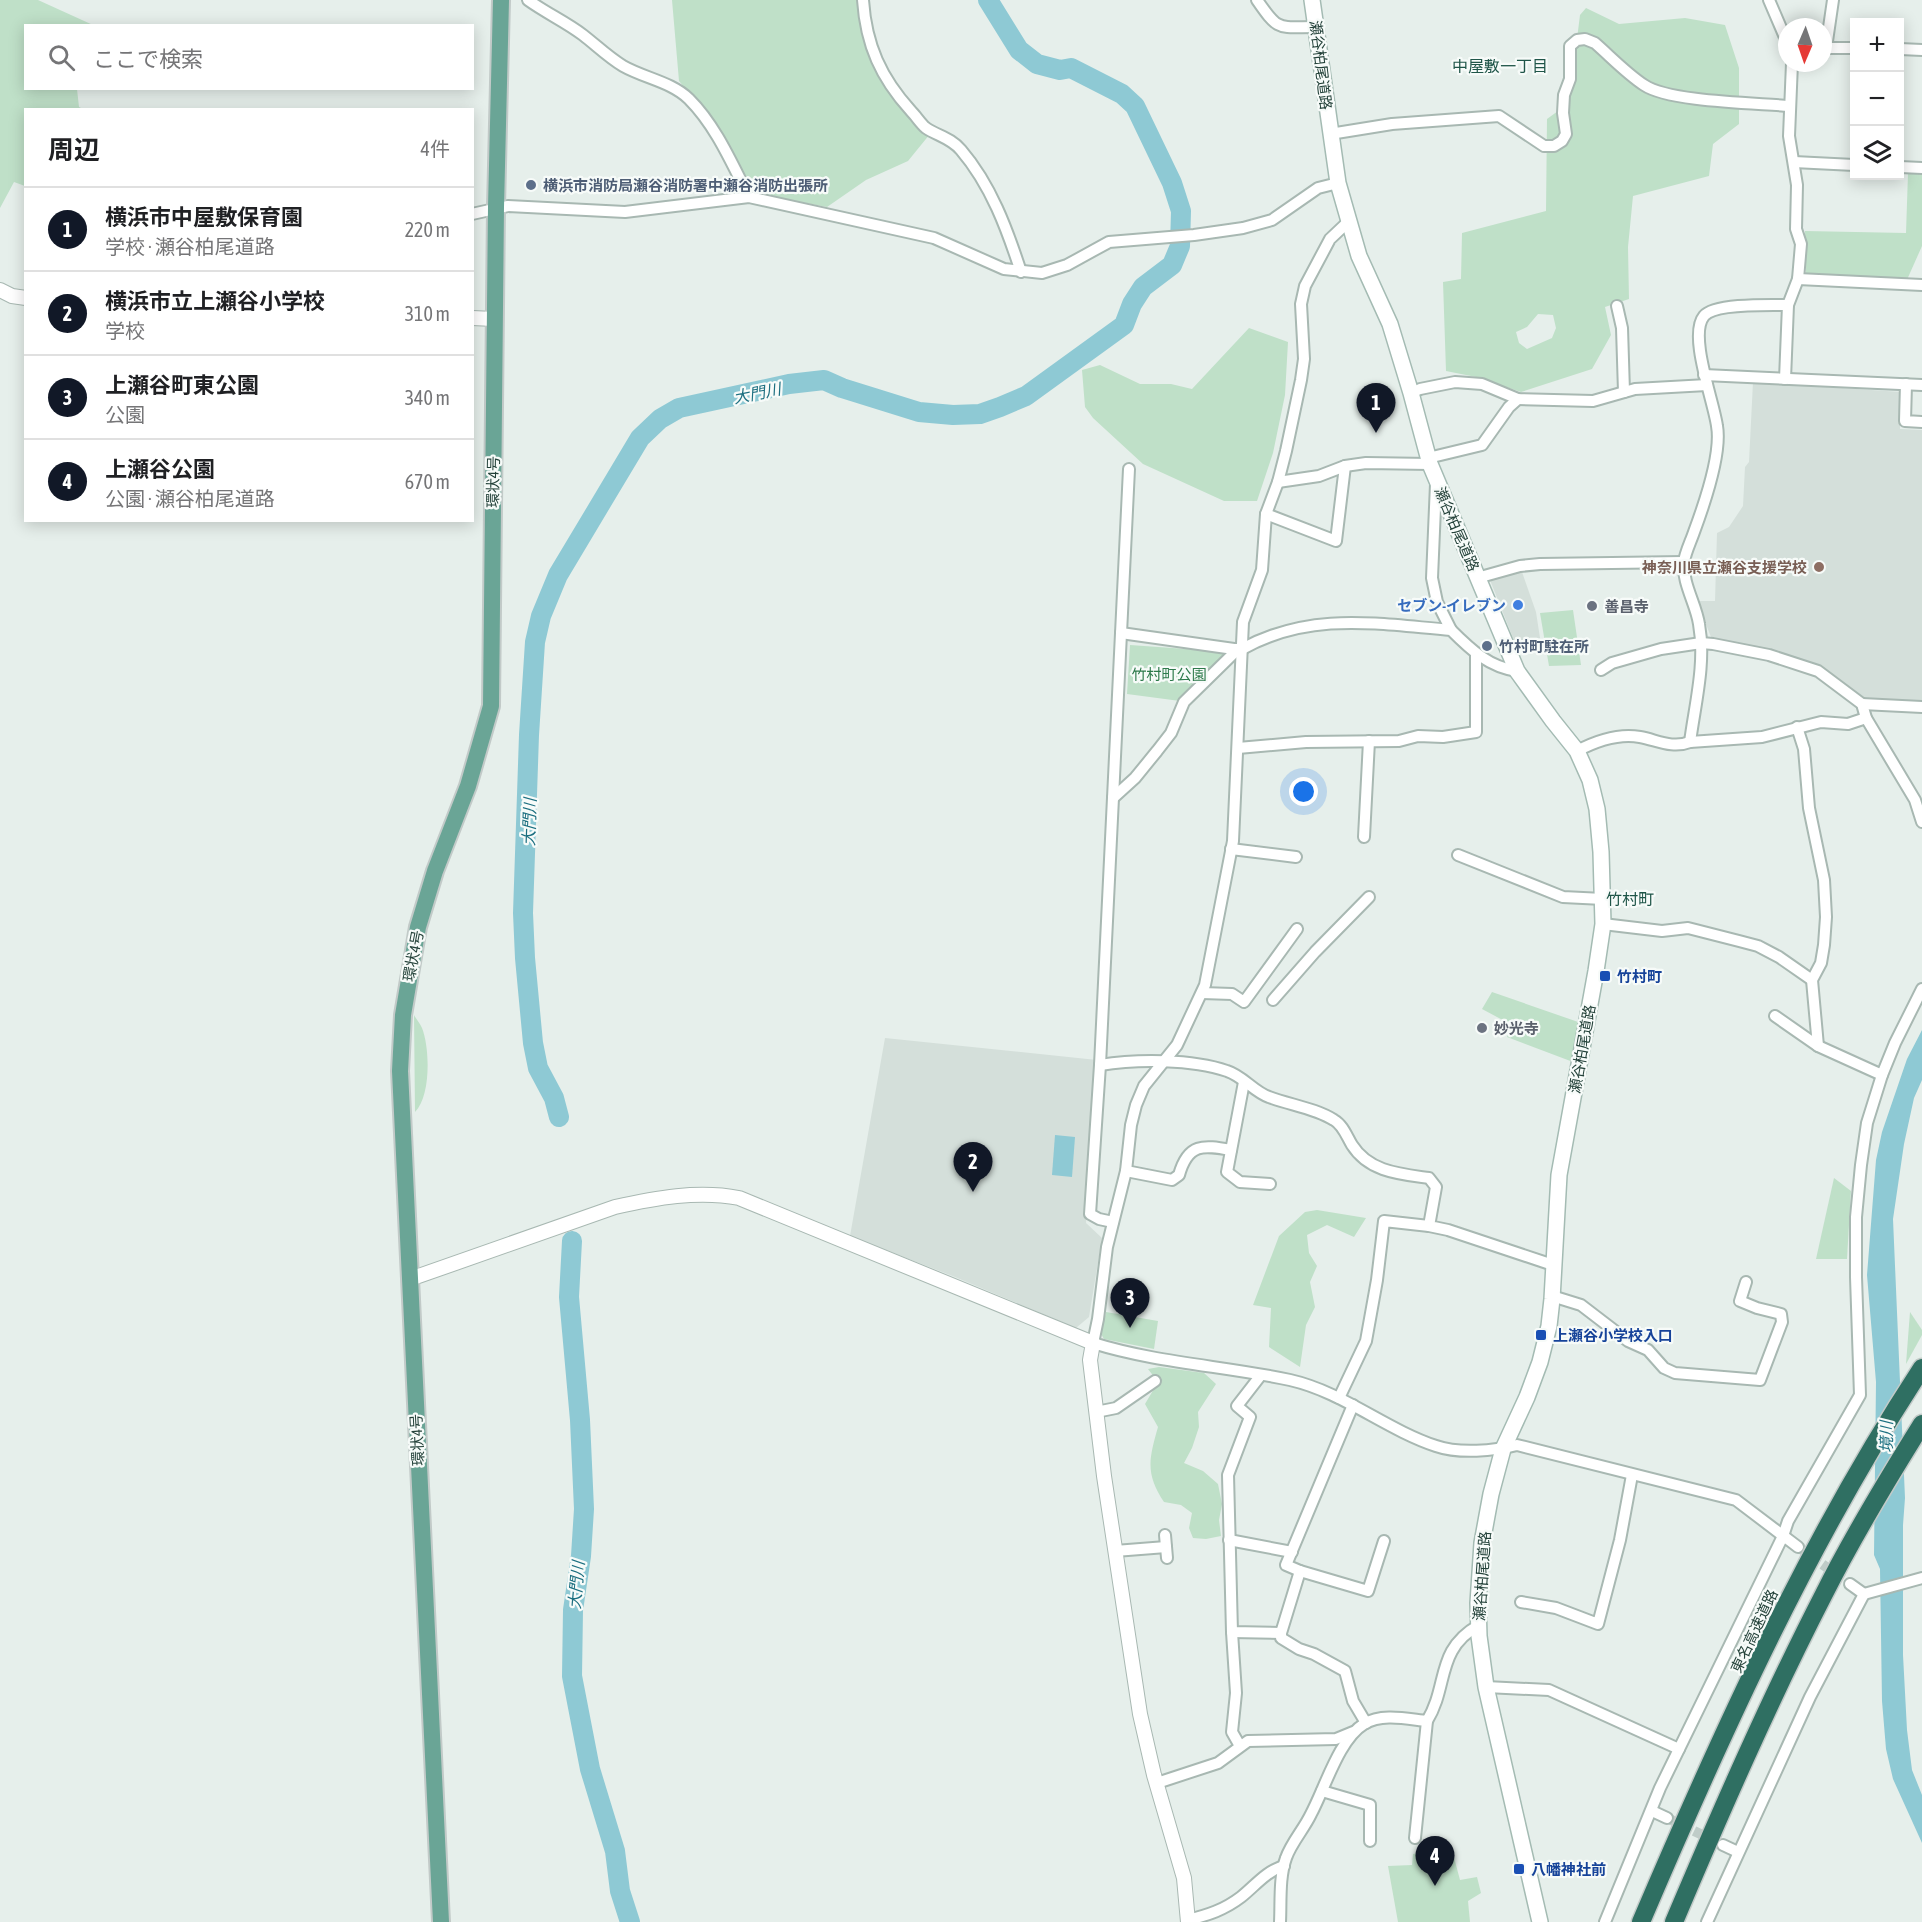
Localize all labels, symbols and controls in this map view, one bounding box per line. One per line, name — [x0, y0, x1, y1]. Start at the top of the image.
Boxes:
north arrow — [1778, 18, 1832, 72]
map controls — [1850, 18, 1904, 180]
button: + — [1850, 18, 1904, 72]
street label: 瀬谷柏尾道路 — [1307, 19, 1335, 111]
search box — [24, 24, 474, 90]
icon: search — [45, 41, 78, 74]
text: ここで検索 — [93, 46, 203, 72]
district label: 中屋敷一丁目 — [1452, 57, 1548, 75]
button: − — [1850, 72, 1904, 126]
button: layers — [1850, 126, 1904, 180]
text: 周辺 — [48, 135, 100, 165]
text: 4件 — [421, 137, 450, 160]
place label: 横浜市消防局瀬谷消防署中瀬谷消防出張所 — [543, 177, 828, 194]
marker: 横浜市消防局瀬谷消防署中瀬谷消防出張所 — [524, 178, 538, 192]
text: 横浜市中屋敷保育園 — [105, 204, 303, 230]
text: 1 — [63, 218, 72, 241]
text: 220 m — [405, 218, 450, 241]
text: 学校 · 瀬谷柏尾道路 — [105, 235, 275, 258]
text: 横浜市立上瀬谷小学校 — [105, 288, 325, 314]
text: 2 — [63, 302, 72, 325]
text: 310 m — [405, 302, 450, 325]
text: 学校 — [105, 319, 145, 342]
text: 上瀬谷町東公園 — [105, 372, 259, 398]
water label: 大門川 — [732, 379, 784, 406]
pin: 1 — [1356, 384, 1396, 433]
text: 3 — [63, 386, 72, 409]
text: 340 m — [405, 386, 450, 409]
text: 公園 — [105, 403, 145, 426]
text: 上瀬谷公園 — [105, 456, 215, 482]
street label: 環状4号 — [484, 456, 502, 508]
text: 4 — [63, 470, 72, 493]
text: 670 m — [405, 470, 450, 493]
street label: 瀬谷柏尾道路 — [1432, 484, 1482, 574]
text: 公園 · 瀬谷柏尾道路 — [105, 487, 275, 510]
place label: 神奈川県立瀬谷支援学校 — [1641, 559, 1807, 576]
marker: 神奈川県立瀬谷支援学校 — [1812, 560, 1826, 574]
place label: セブン-イレブン — [1397, 597, 1506, 614]
marker: セブン-イレブン — [1511, 598, 1525, 612]
place label: 善昌寺 — [1604, 598, 1649, 615]
marker: 善昌寺 — [1585, 599, 1599, 613]
place label: 竹村町駐在所 — [1499, 638, 1589, 655]
marker: 竹村町駐在所 — [1480, 639, 1494, 653]
park label: 竹村町公園 — [1131, 666, 1207, 683]
your location — [1289, 777, 1318, 806]
water label: 大門川 — [519, 796, 539, 846]
district label: 竹村町 — [1606, 890, 1654, 908]
street label: 環状4号 — [400, 929, 426, 983]
place label: 竹村町 — [1617, 968, 1662, 985]
marker: 竹村町 — [1598, 969, 1612, 983]
street label: 瀬谷柏尾道路 — [1566, 1003, 1598, 1095]
place label: 妙光寺 — [1494, 1020, 1539, 1037]
marker: 妙光寺 — [1475, 1021, 1489, 1035]
pin: 2 — [954, 1142, 992, 1192]
pin: 3 — [1110, 1278, 1150, 1328]
place label: 上瀬谷小学校入口 — [1553, 1327, 1673, 1344]
marker: 上瀬谷小学校入口 — [1534, 1328, 1548, 1342]
street label: 環状4号 — [407, 1414, 427, 1466]
water label: 境川 — [1877, 1419, 1895, 1453]
street label: 瀬谷柏尾道路 — [1470, 1531, 1494, 1621]
water label: 大門川 — [565, 1558, 587, 1610]
street label: 東名高速道路 — [1727, 1587, 1781, 1675]
pin: 4 — [1416, 1836, 1454, 1886]
place label: 八幡神社前 — [1531, 1861, 1606, 1878]
marker: 八幡神社前 — [1512, 1862, 1526, 1876]

